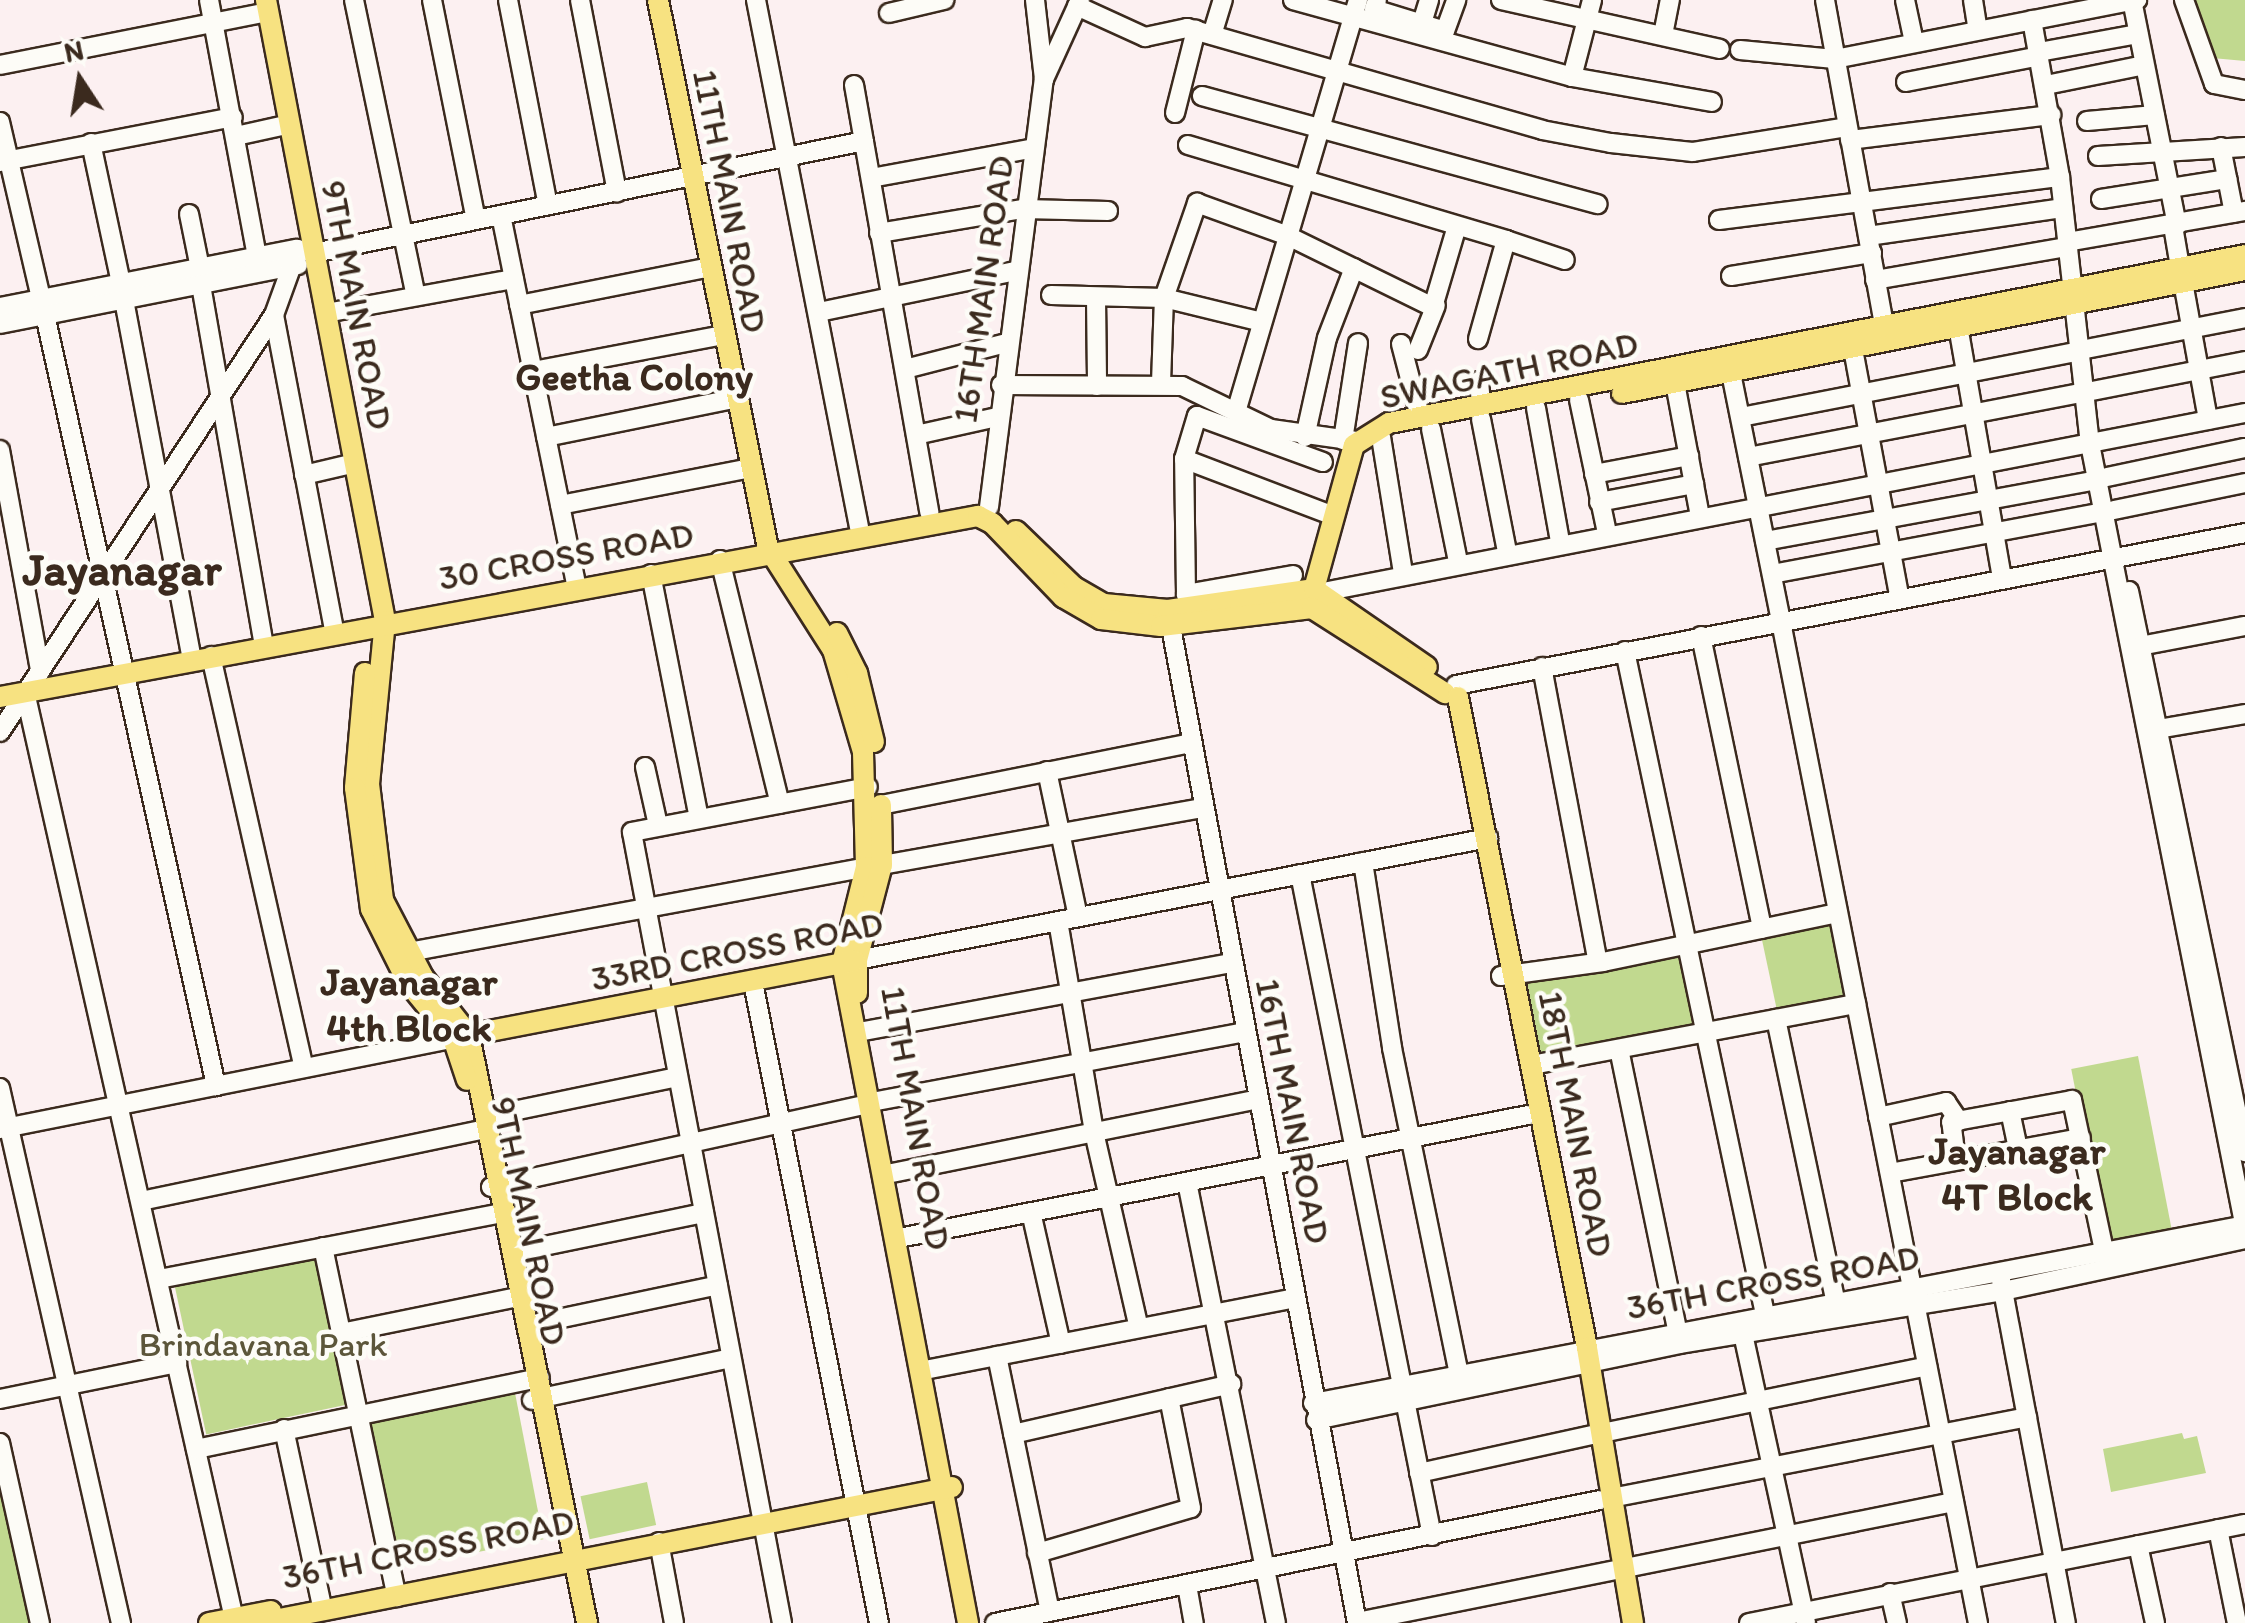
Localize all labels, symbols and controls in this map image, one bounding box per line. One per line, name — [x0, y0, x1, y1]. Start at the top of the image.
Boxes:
north arrow — [30, 30, 130, 130]
text: N — [61, 32, 87, 69]
street label: 11TH MAIN ROAD — [684, 67, 776, 335]
street label: 16TH MAIN ROAD — [944, 153, 1022, 425]
street label: 9TH MAIN ROAD — [312, 177, 402, 433]
street label: SWAGATH ROAD — [1377, 322, 1641, 418]
district label: Geetha Colony — [516, 355, 752, 401]
street label: 30 CROSS ROAD — [436, 513, 696, 599]
district label: Jayanagar — [22, 543, 222, 597]
street label: 33RD CROSS ROAD — [587, 902, 887, 1000]
district label: Jayanagar 4th Block — [321, 957, 497, 1051]
street label: 16TH MAIN ROAD — [1247, 975, 1339, 1247]
street label: 11TH MAIN ROAD — [872, 983, 960, 1253]
street label: 18TH MAIN ROAD — [1530, 988, 1622, 1260]
street label: 9TH MAIN ROAD — [482, 1094, 576, 1348]
district label: Jayanagar 4T Block — [1929, 1126, 2105, 1220]
street label: 36TH CROSS ROAD — [1623, 1236, 1923, 1328]
park label: Brindavana Park — [139, 1323, 387, 1365]
street label: 36TH CROSS ROAD — [278, 1500, 578, 1598]

